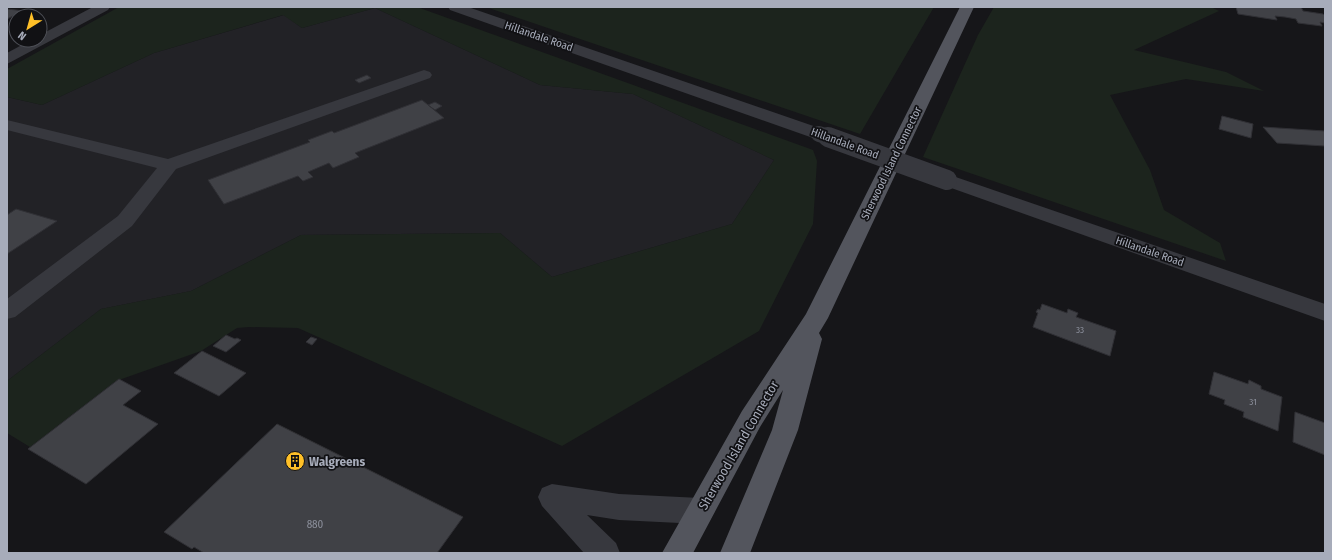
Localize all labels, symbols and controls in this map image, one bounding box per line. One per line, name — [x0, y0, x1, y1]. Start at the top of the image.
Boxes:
north arrow — [8, 8, 48, 48]
street label: Hillandale Road — [503, 19, 575, 54]
text: N — [16, 28, 29, 43]
street label: Sherwood Island Connector — [858, 105, 925, 222]
street label: Hillandale Road — [809, 125, 881, 162]
street label: Hillandale Road — [1114, 234, 1186, 269]
house number: 33 — [1076, 325, 1084, 335]
street label: Sherwood Island Connector — [695, 378, 782, 512]
house number: 31 — [1249, 397, 1257, 407]
building icon: Walgreens — [284, 450, 306, 472]
place label: Walgreens — [309, 454, 365, 469]
house number: 880 — [307, 518, 324, 531]

